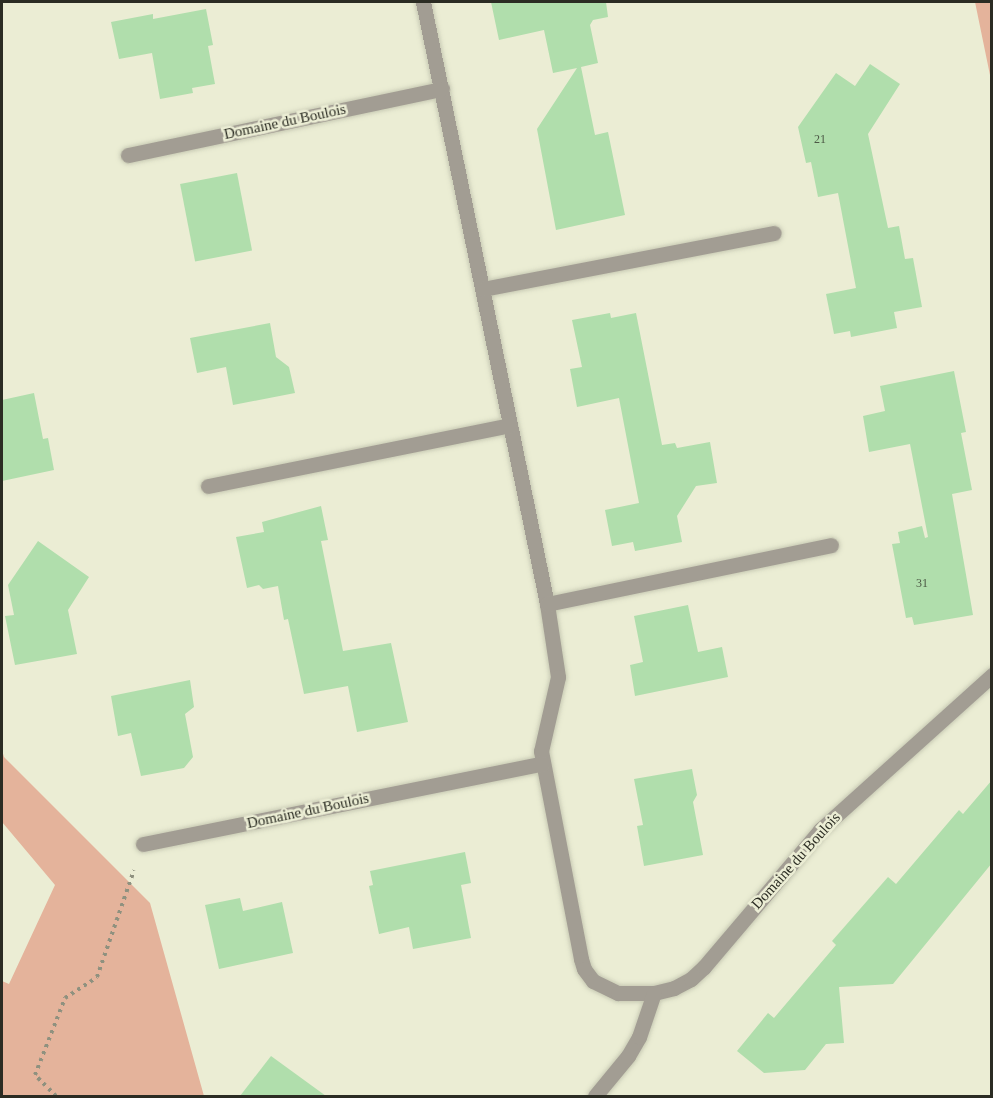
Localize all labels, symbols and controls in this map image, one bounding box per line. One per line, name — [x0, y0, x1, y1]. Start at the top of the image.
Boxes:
street label: Domaine du Boulois — [222, 100, 348, 144]
house number: 21 — [814, 133, 826, 147]
house number: 31 — [916, 577, 928, 591]
street label: Domaine du Boulois — [245, 789, 371, 833]
street label: Domaine du Boulois — [748, 809, 844, 913]

